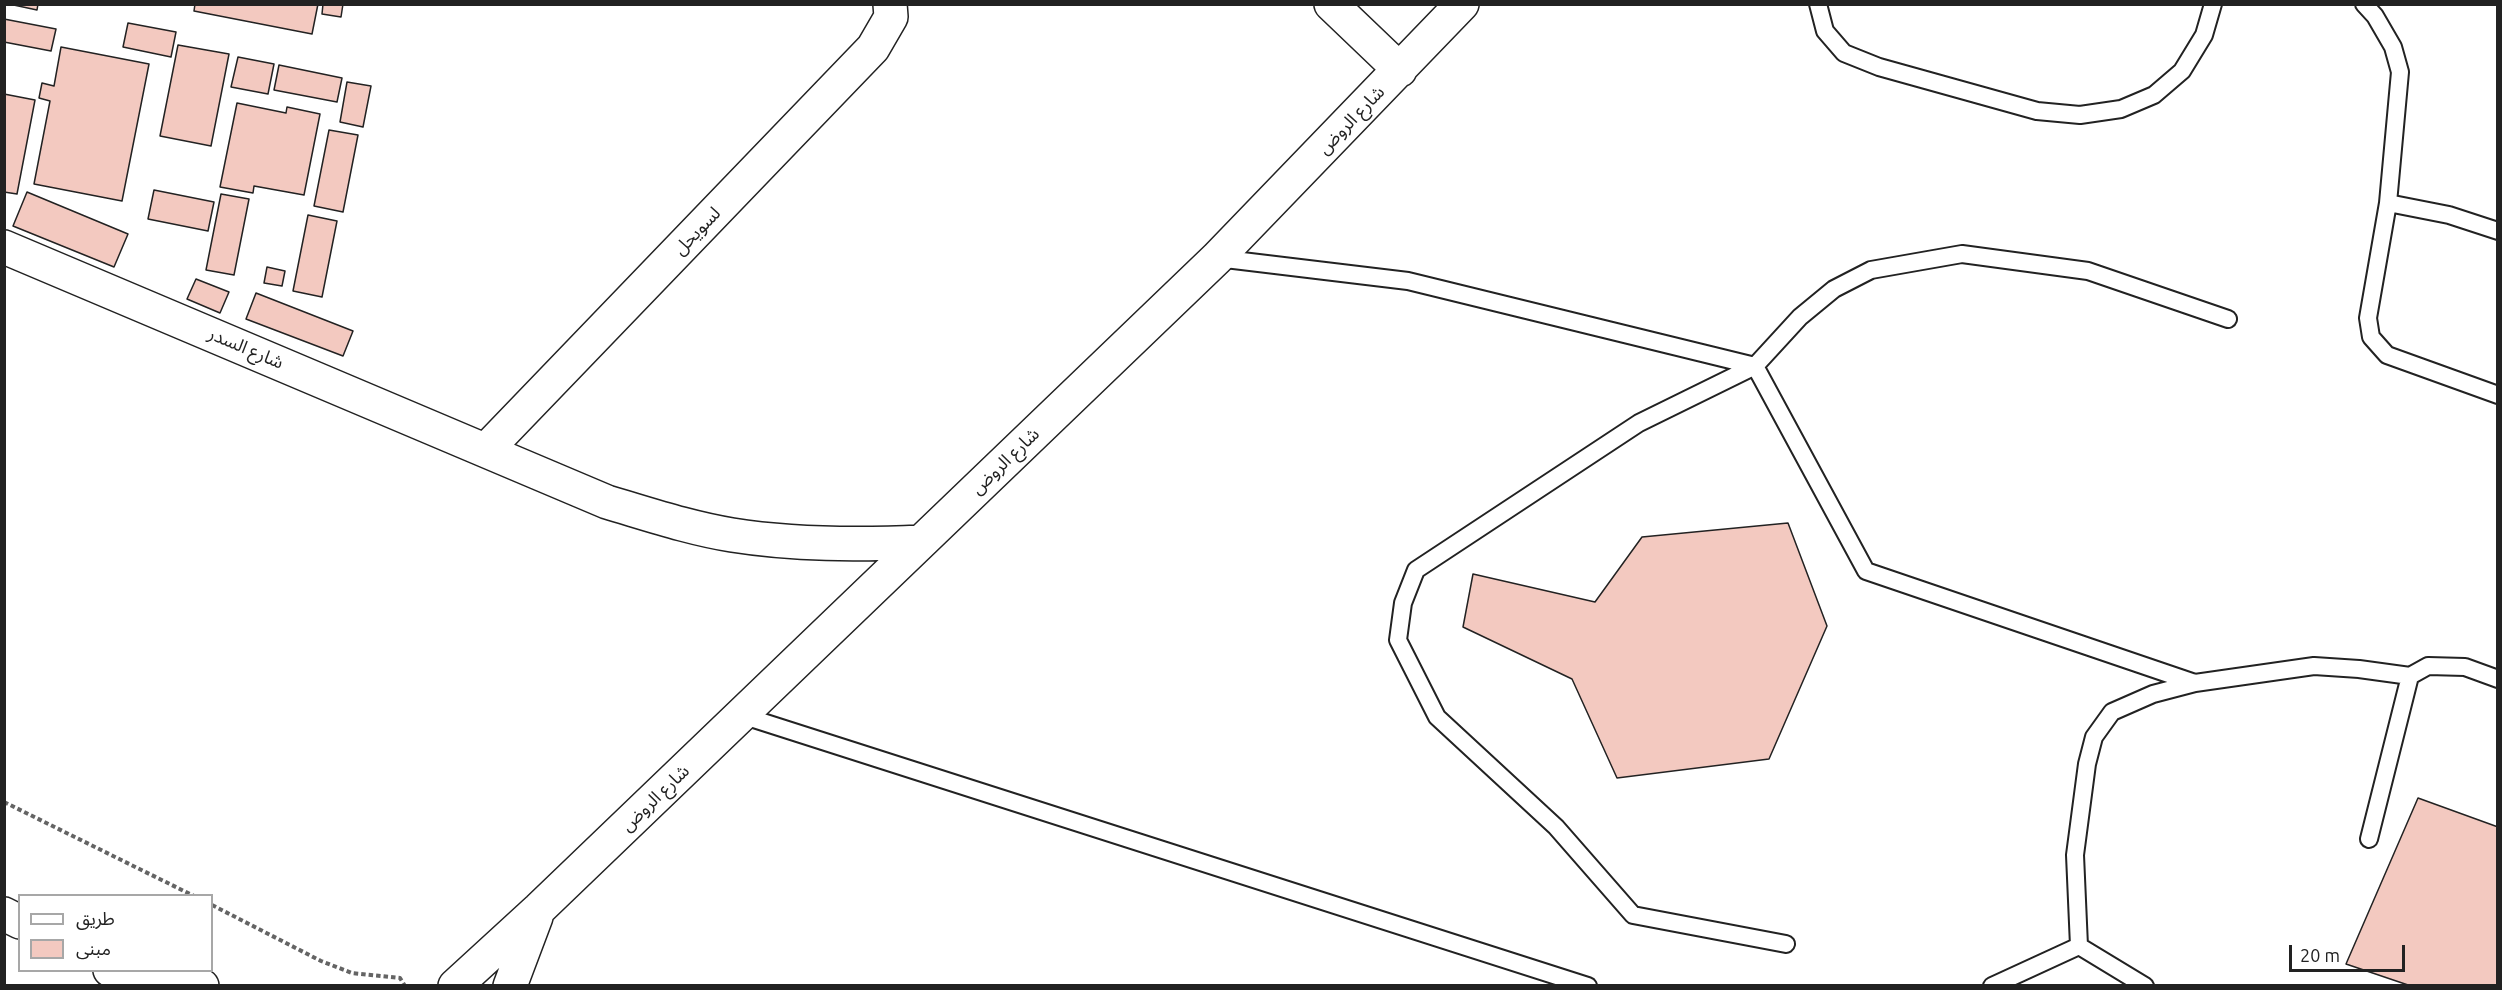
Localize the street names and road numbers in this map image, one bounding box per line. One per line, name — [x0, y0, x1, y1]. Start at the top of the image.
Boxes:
street label: شارع الروض — [1313, 81, 1389, 159]
street label: لسويحل — [669, 202, 725, 260]
street label: شارع السدر — [205, 322, 287, 374]
street label: شارع الروض — [966, 423, 1044, 499]
street label: شارع الروض — [616, 760, 694, 836]

